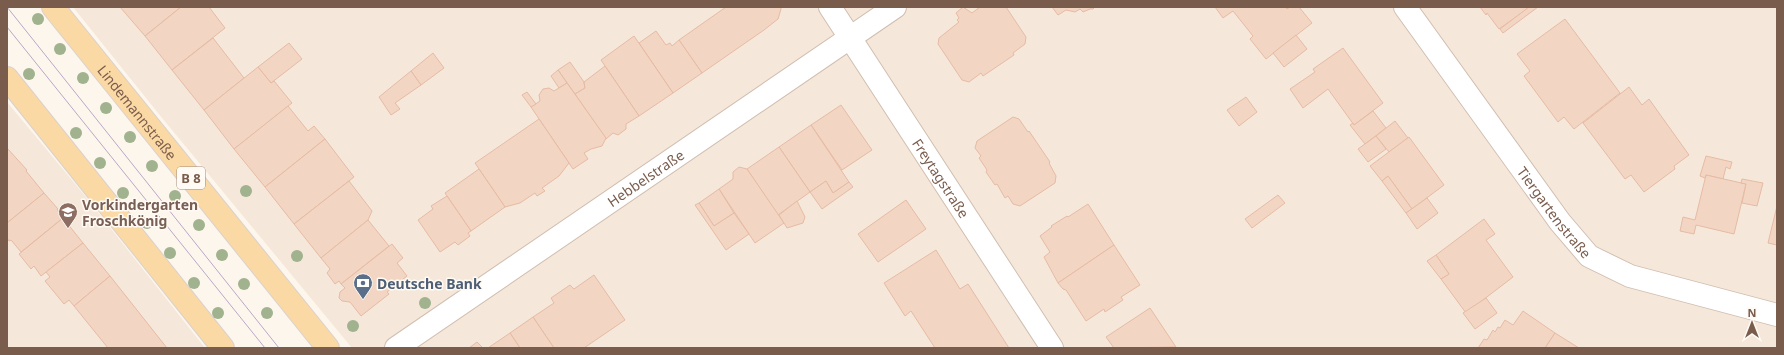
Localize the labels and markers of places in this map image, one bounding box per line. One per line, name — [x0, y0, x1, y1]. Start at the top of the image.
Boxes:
place label: Vorkindergarten Froschkönig — [82, 195, 198, 230]
school or university icon: Vorkindergarten Froschkönig — [57, 201, 79, 229]
bank icon: Deutsche Bank — [352, 272, 374, 300]
place label: Deutsche Bank — [377, 274, 482, 293]

